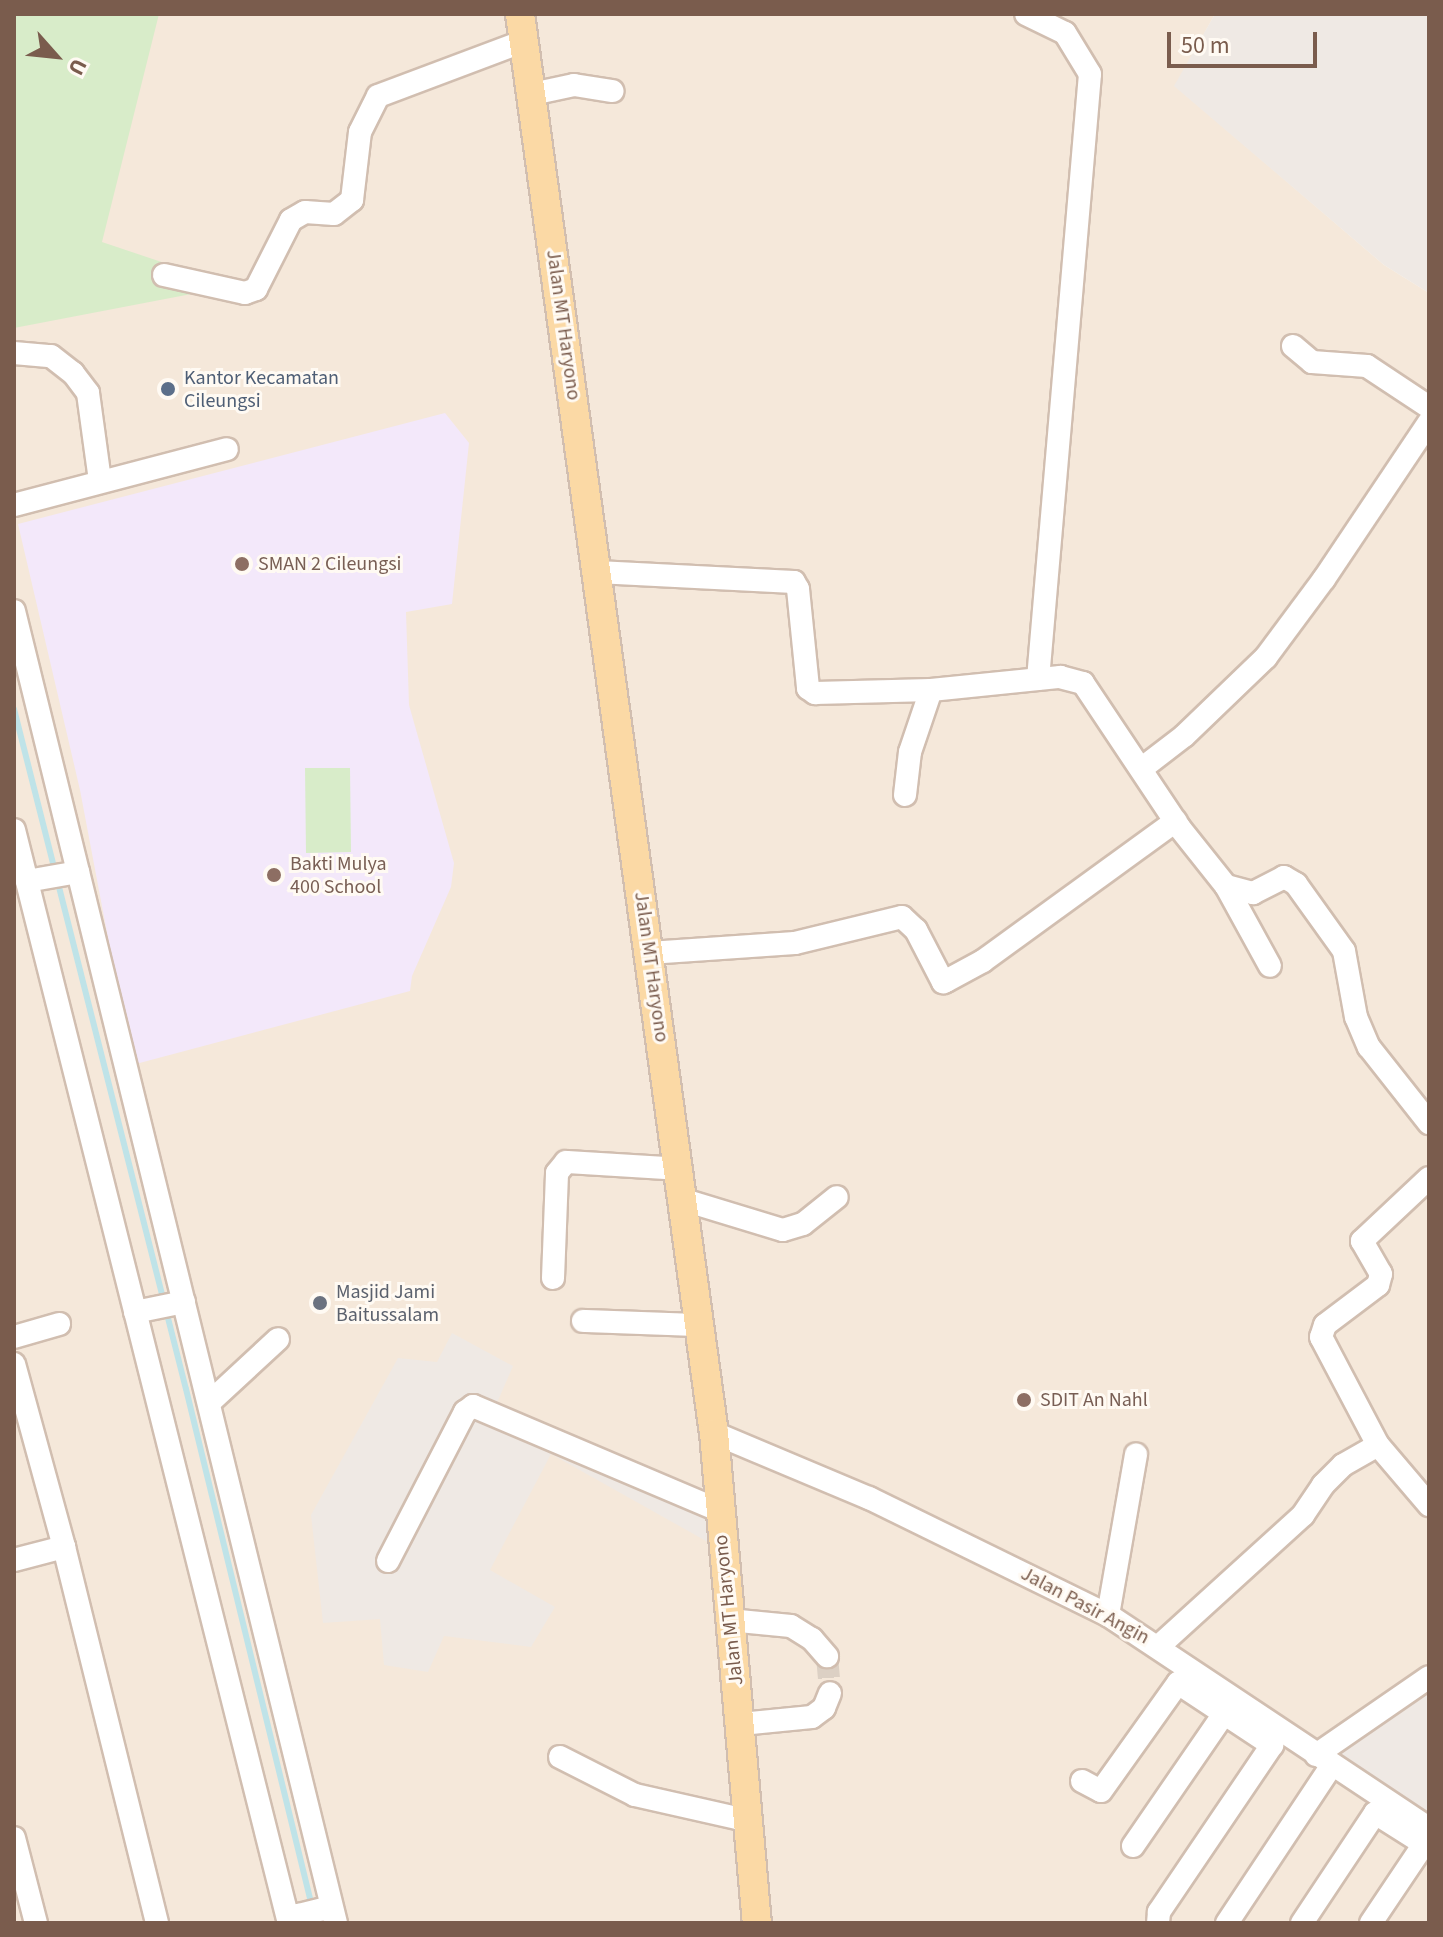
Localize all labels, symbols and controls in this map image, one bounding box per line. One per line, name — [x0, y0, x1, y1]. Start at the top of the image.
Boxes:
north arrow — [16, 16, 96, 96]
scale bar — [1171, 16, 1321, 66]
text: 50 m — [1181, 28, 1230, 63]
text: U — [60, 53, 95, 81]
street label: Jalan MT Haryono — [541, 248, 585, 402]
place label: Kantor Kecamatan Cileungsi — [184, 366, 339, 413]
marker: Kantor Kecamatan Cileungsi — [159, 380, 177, 398]
place label: SMAN 2 Cileungsi — [258, 552, 402, 576]
marker: SMAN 2 Cileungsi — [233, 555, 251, 573]
place label: Bakti Mulya 400 School — [290, 852, 387, 899]
marker: Bakti Mulya 400 School — [265, 866, 283, 884]
street label: Jalan MT Haryono — [629, 890, 673, 1044]
place label: Masjid Jami Baitussalam — [336, 1280, 439, 1327]
marker: Masjid Jami Baitussalam — [311, 1294, 329, 1312]
place label: SDIT An Nahl — [1040, 1388, 1148, 1412]
marker: SDIT An Nahl — [1015, 1391, 1033, 1409]
street label: Jalan MT Haryono — [709, 1533, 749, 1687]
street label: Jalan Pasir Angin — [1017, 1562, 1153, 1650]

